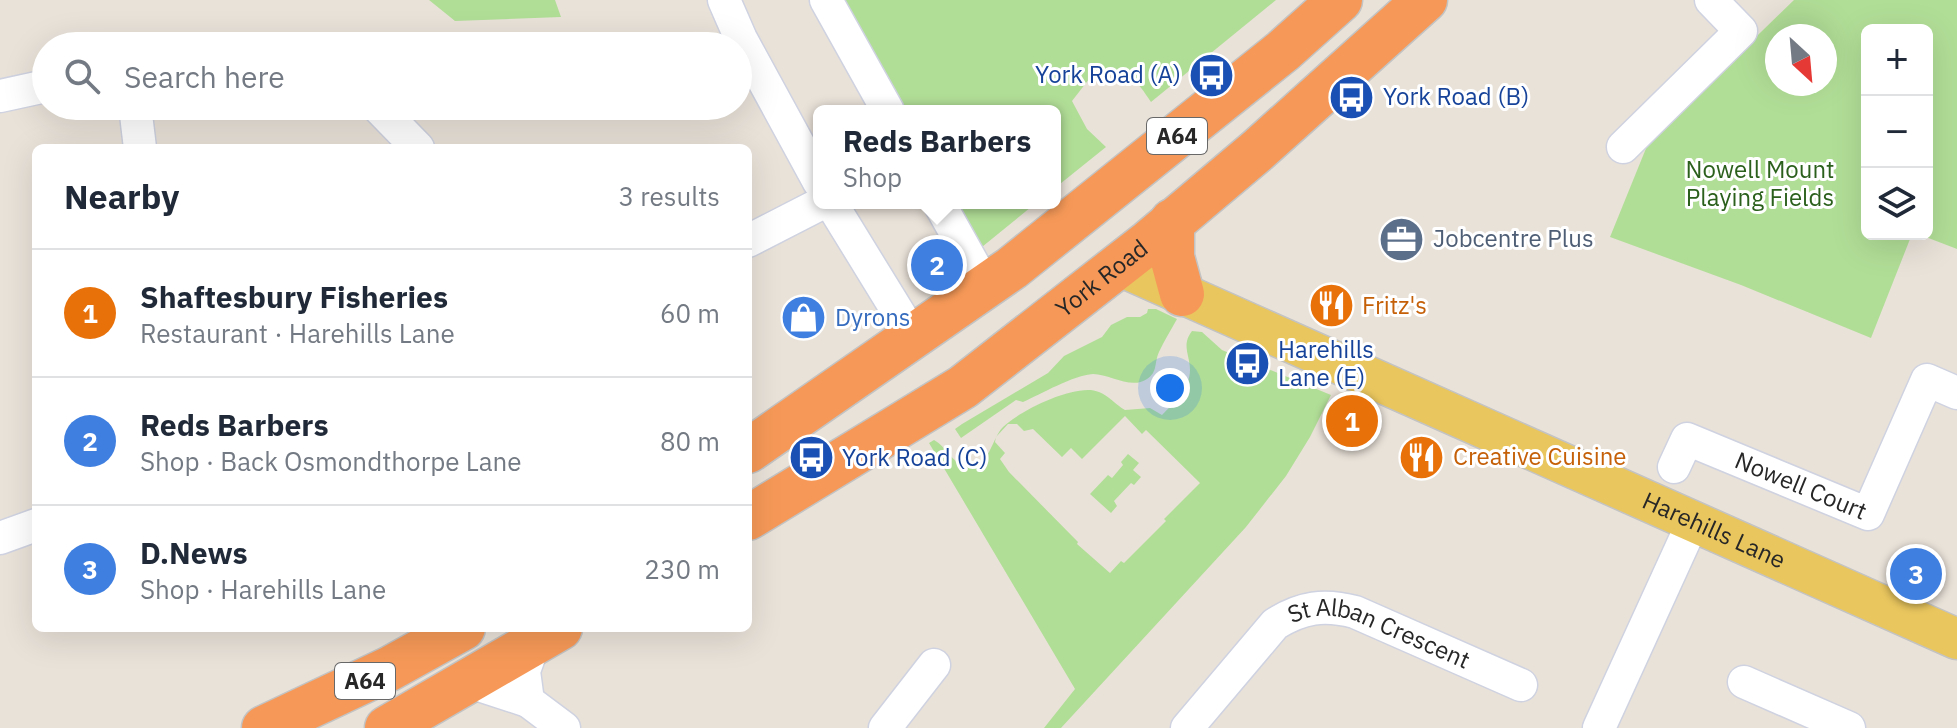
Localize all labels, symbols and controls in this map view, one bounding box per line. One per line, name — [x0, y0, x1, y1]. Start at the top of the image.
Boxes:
north arrow — [1765, 24, 1837, 96]
map controls — [1861, 24, 1933, 240]
button: + — [1861, 24, 1933, 96]
search box — [32, 32, 752, 120]
bus stop icon: York Road (A) — [1188, 51, 1236, 99]
icon: search — [60, 54, 104, 98]
text: Search here — [124, 57, 285, 96]
place label: York Road (A) — [1035, 58, 1181, 90]
bus stop icon: York Road (B) — [1328, 73, 1376, 121]
place label: York Road (B) — [1383, 80, 1529, 112]
button: − — [1861, 96, 1933, 168]
popup — [813, 105, 1061, 209]
road number: A64 — [1147, 118, 1207, 154]
text: Reds Barbers — [843, 121, 1031, 160]
park label: Nowell Mount Playing Fields — [1686, 153, 1835, 213]
text: Shop — [843, 160, 902, 194]
button: layers — [1861, 168, 1933, 240]
text: Nearby — [64, 174, 179, 218]
text: 3 results — [618, 179, 720, 213]
office icon: Jobcentre Plus — [1378, 215, 1426, 263]
place label: Jobcentre Plus — [1433, 222, 1594, 254]
street label: York Road — [1049, 232, 1154, 324]
pin: 2 — [911, 235, 963, 295]
text: Shaftesbury Fisheries — [140, 277, 448, 316]
restaurant icon: Fritz's — [1307, 282, 1355, 330]
place label: Fritz's — [1362, 289, 1427, 321]
shop icon: Dyrons — [780, 294, 828, 342]
text: 1 — [82, 296, 98, 330]
text: 60 m — [660, 296, 720, 330]
place label: Dyrons — [835, 301, 911, 333]
text: Restaurant · Harehills Lane — [140, 316, 455, 350]
place label: Harehills Lane (E) — [1278, 333, 1374, 393]
bus stop icon: Harehills Lane (E) — [1223, 340, 1271, 388]
your location — [1150, 368, 1190, 408]
pin: 1 — [1326, 391, 1378, 451]
text: Reds Barbers — [140, 405, 329, 444]
text: 2 — [82, 424, 98, 458]
text: 80 m — [660, 424, 720, 458]
restaurant icon: Creative Cuisine — [1398, 433, 1446, 481]
bus stop icon: York Road (C) — [787, 434, 835, 482]
place label: Creative Cuisine — [1453, 440, 1627, 472]
place label: York Road (C) — [842, 441, 987, 473]
text: Shop · Back Osmondthorpe Lane — [140, 444, 522, 478]
street label: Nowell Court — [1730, 444, 1872, 527]
street label: Harehills Lane — [1638, 484, 1791, 575]
text: D.News — [140, 533, 248, 572]
pin: 3 — [1890, 544, 1942, 604]
text: 3 — [82, 552, 98, 586]
text: 230 m — [644, 552, 720, 586]
text: Shop · Harehills Lane — [140, 572, 386, 606]
street label: St Alban Crescent — [1283, 591, 1475, 676]
road number: A64 — [335, 663, 395, 699]

